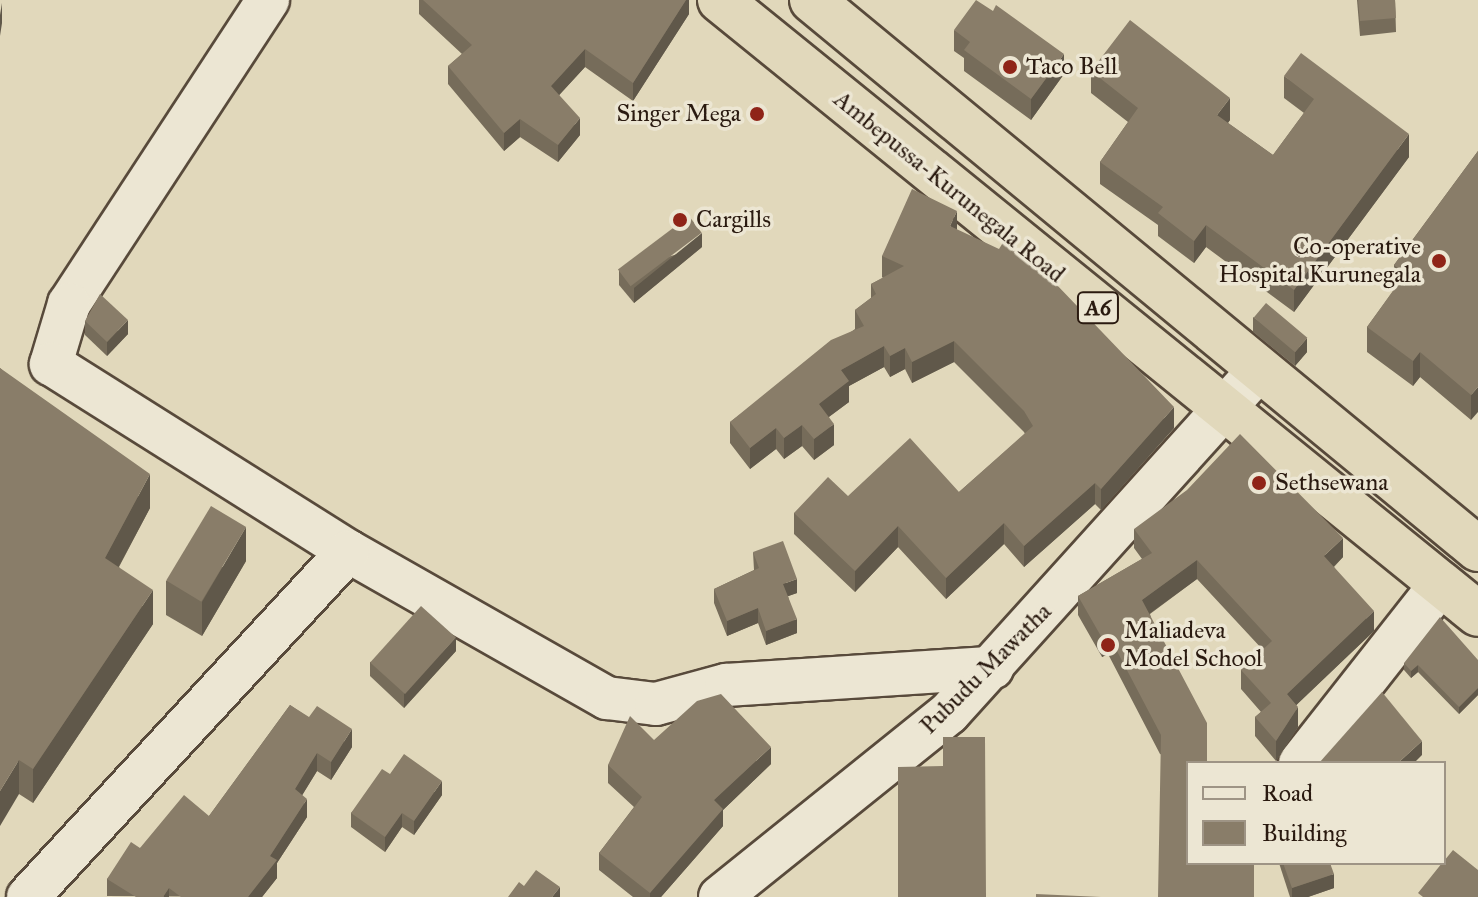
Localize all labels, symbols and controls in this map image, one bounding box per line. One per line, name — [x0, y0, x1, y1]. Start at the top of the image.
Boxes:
place label: Taco Bell — [1026, 53, 1118, 81]
marker: Taco Bell — [1001, 58, 1019, 76]
street label: Ambepussa-Kurunegala Road — [828, 85, 1070, 289]
place label: Singer Mega — [616, 100, 741, 128]
marker: Singer Mega — [748, 105, 766, 123]
place label: Cargills — [696, 206, 771, 234]
marker: Cargills — [671, 211, 689, 229]
place label: Co-operative Hospital Kurunegala — [1218, 233, 1421, 289]
marker: Co-operative Hospital Kurunegala — [1428, 250, 1450, 272]
road number: A6 — [1076, 290, 1120, 326]
place label: Sethsewana — [1275, 469, 1388, 497]
marker: Sethsewana — [1250, 474, 1268, 492]
street label: Pubudu Mawatha — [915, 598, 1057, 740]
place label: Maliadeva Model School — [1124, 617, 1263, 673]
marker: Maliadeva Model School — [1099, 636, 1117, 654]
legend — [1186, 761, 1446, 865]
text: Road — [1262, 778, 1313, 808]
text: Building — [1262, 818, 1347, 848]

